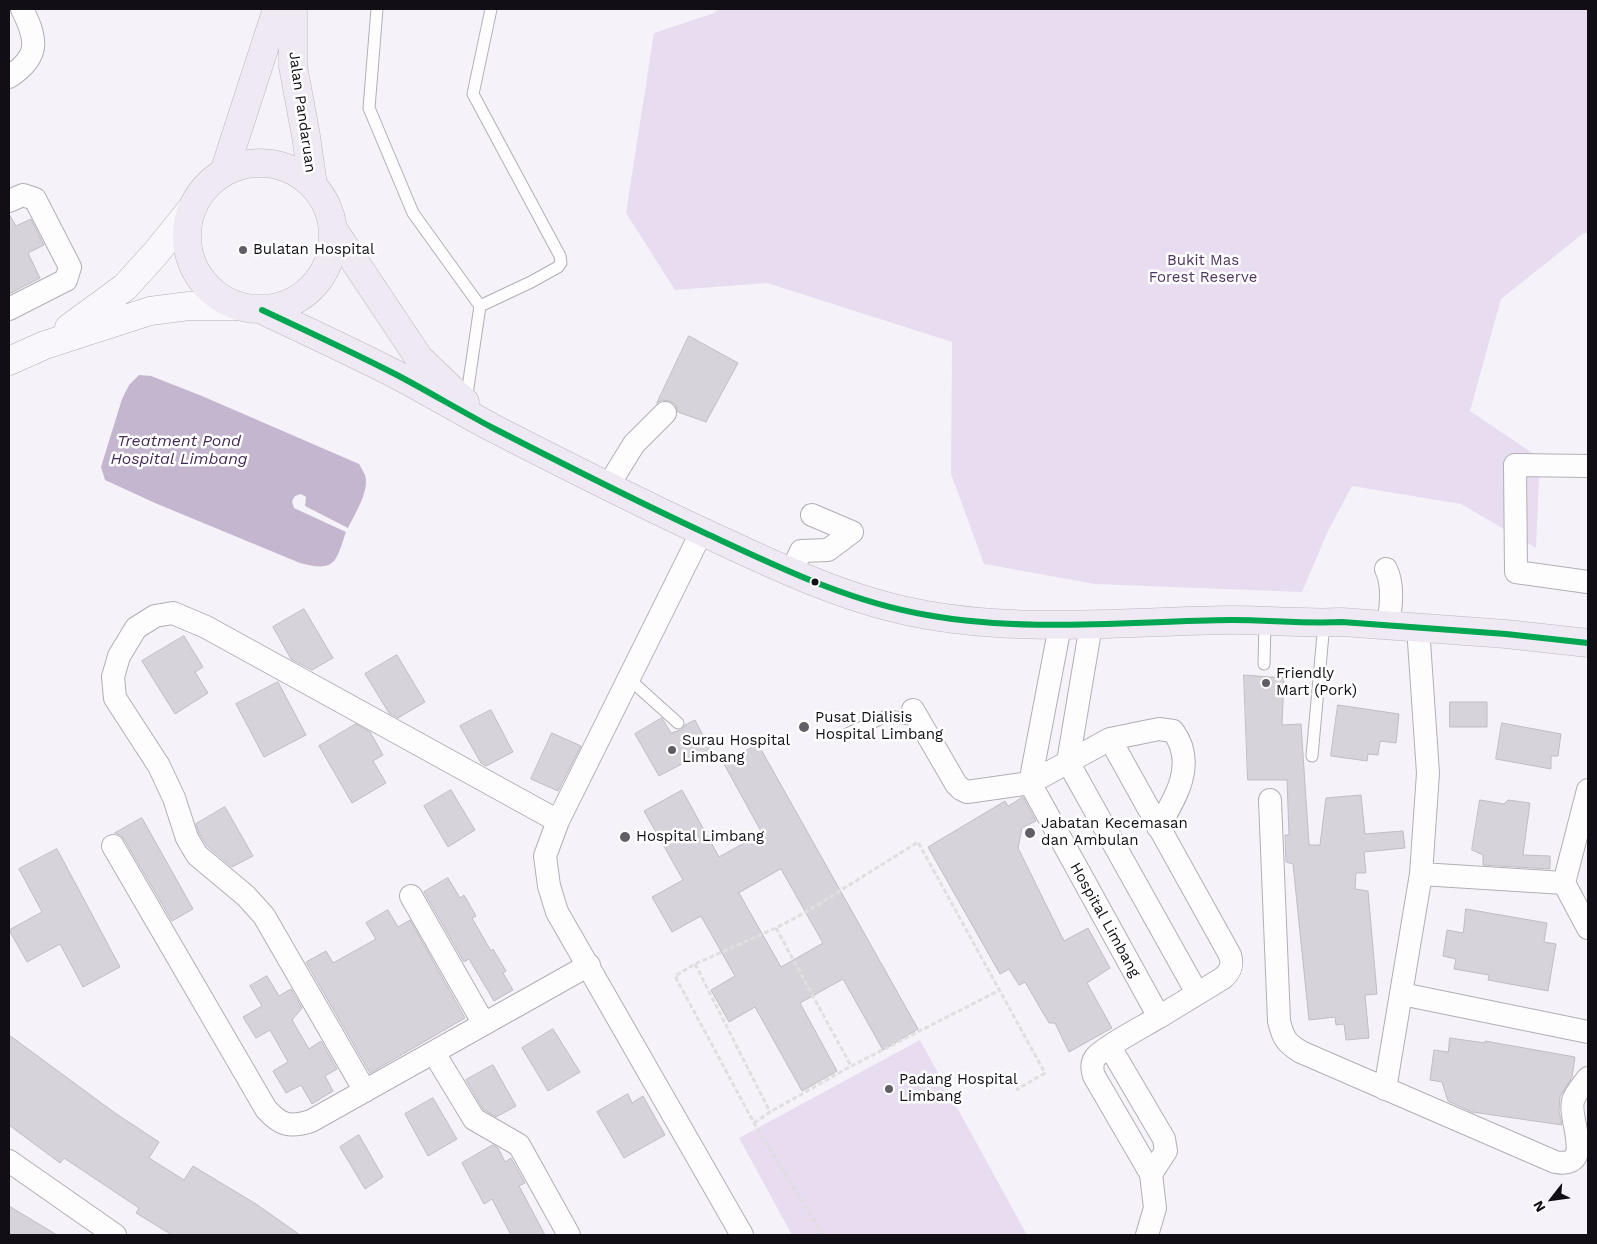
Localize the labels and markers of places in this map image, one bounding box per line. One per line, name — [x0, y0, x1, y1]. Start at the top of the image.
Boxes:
place label: Bulatan Hospital — [253, 241, 375, 259]
marker: Bulatan Hospital — [237, 244, 249, 256]
unlabelled marker — [810, 577, 820, 587]
place label: Friendly Mart (Pork) — [1276, 665, 1357, 700]
marker: Friendly Mart (Pork) — [1260, 677, 1272, 689]
place label: Pusat Dialisis Hospital Limbang — [815, 709, 943, 744]
marker: Pusat Dialisis Hospital Limbang — [797, 720, 811, 734]
place label: Surau Hospital Limbang — [682, 732, 790, 767]
marker: Surau Hospital Limbang — [666, 744, 678, 756]
place label: Jabatan Kecemasan dan Ambulan — [1041, 815, 1188, 850]
marker: Jabatan Kecemasan dan Ambulan — [1023, 826, 1037, 840]
place label: Hospital Limbang — [636, 828, 764, 846]
marker: Hospital Limbang — [618, 830, 632, 844]
place label: Padang Hospital Limbang — [899, 1071, 1017, 1106]
marker: Padang Hospital Limbang — [883, 1083, 895, 1095]

